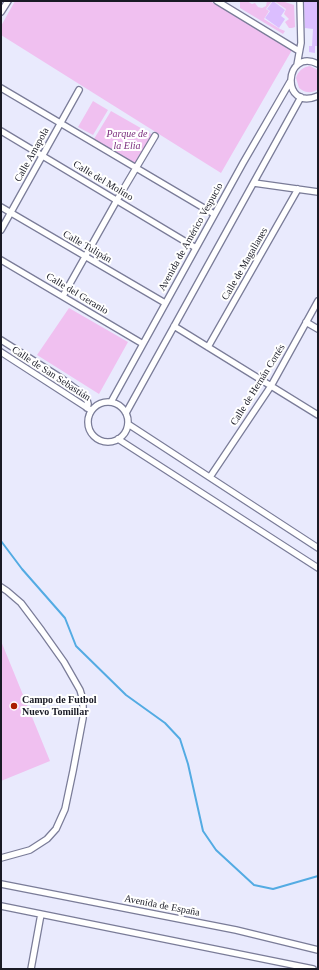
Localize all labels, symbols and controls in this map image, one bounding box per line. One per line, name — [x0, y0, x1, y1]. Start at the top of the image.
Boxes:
street label: Calle Amapola — [12, 126, 52, 184]
park label: Parque de la Elia — [106, 128, 148, 152]
street label: Calle del Molino — [71, 158, 135, 204]
street label: Avenida de Américo Vespucio — [156, 181, 226, 293]
street label: Calle de Magallanes — [219, 226, 271, 302]
street label: Calle Tulipán — [60, 228, 114, 266]
street label: Calle del Geranio — [44, 271, 110, 317]
street label: Calle de Hernán Cortés — [228, 342, 288, 428]
street label: Calle de San Sebastián — [9, 344, 93, 404]
place label: Campo de Futbol Nuevo Tomillar — [22, 694, 96, 718]
marker: Campo de Futbol Nuevo Tomillar — [9, 701, 19, 711]
street label: Avenida de España — [123, 893, 201, 919]

